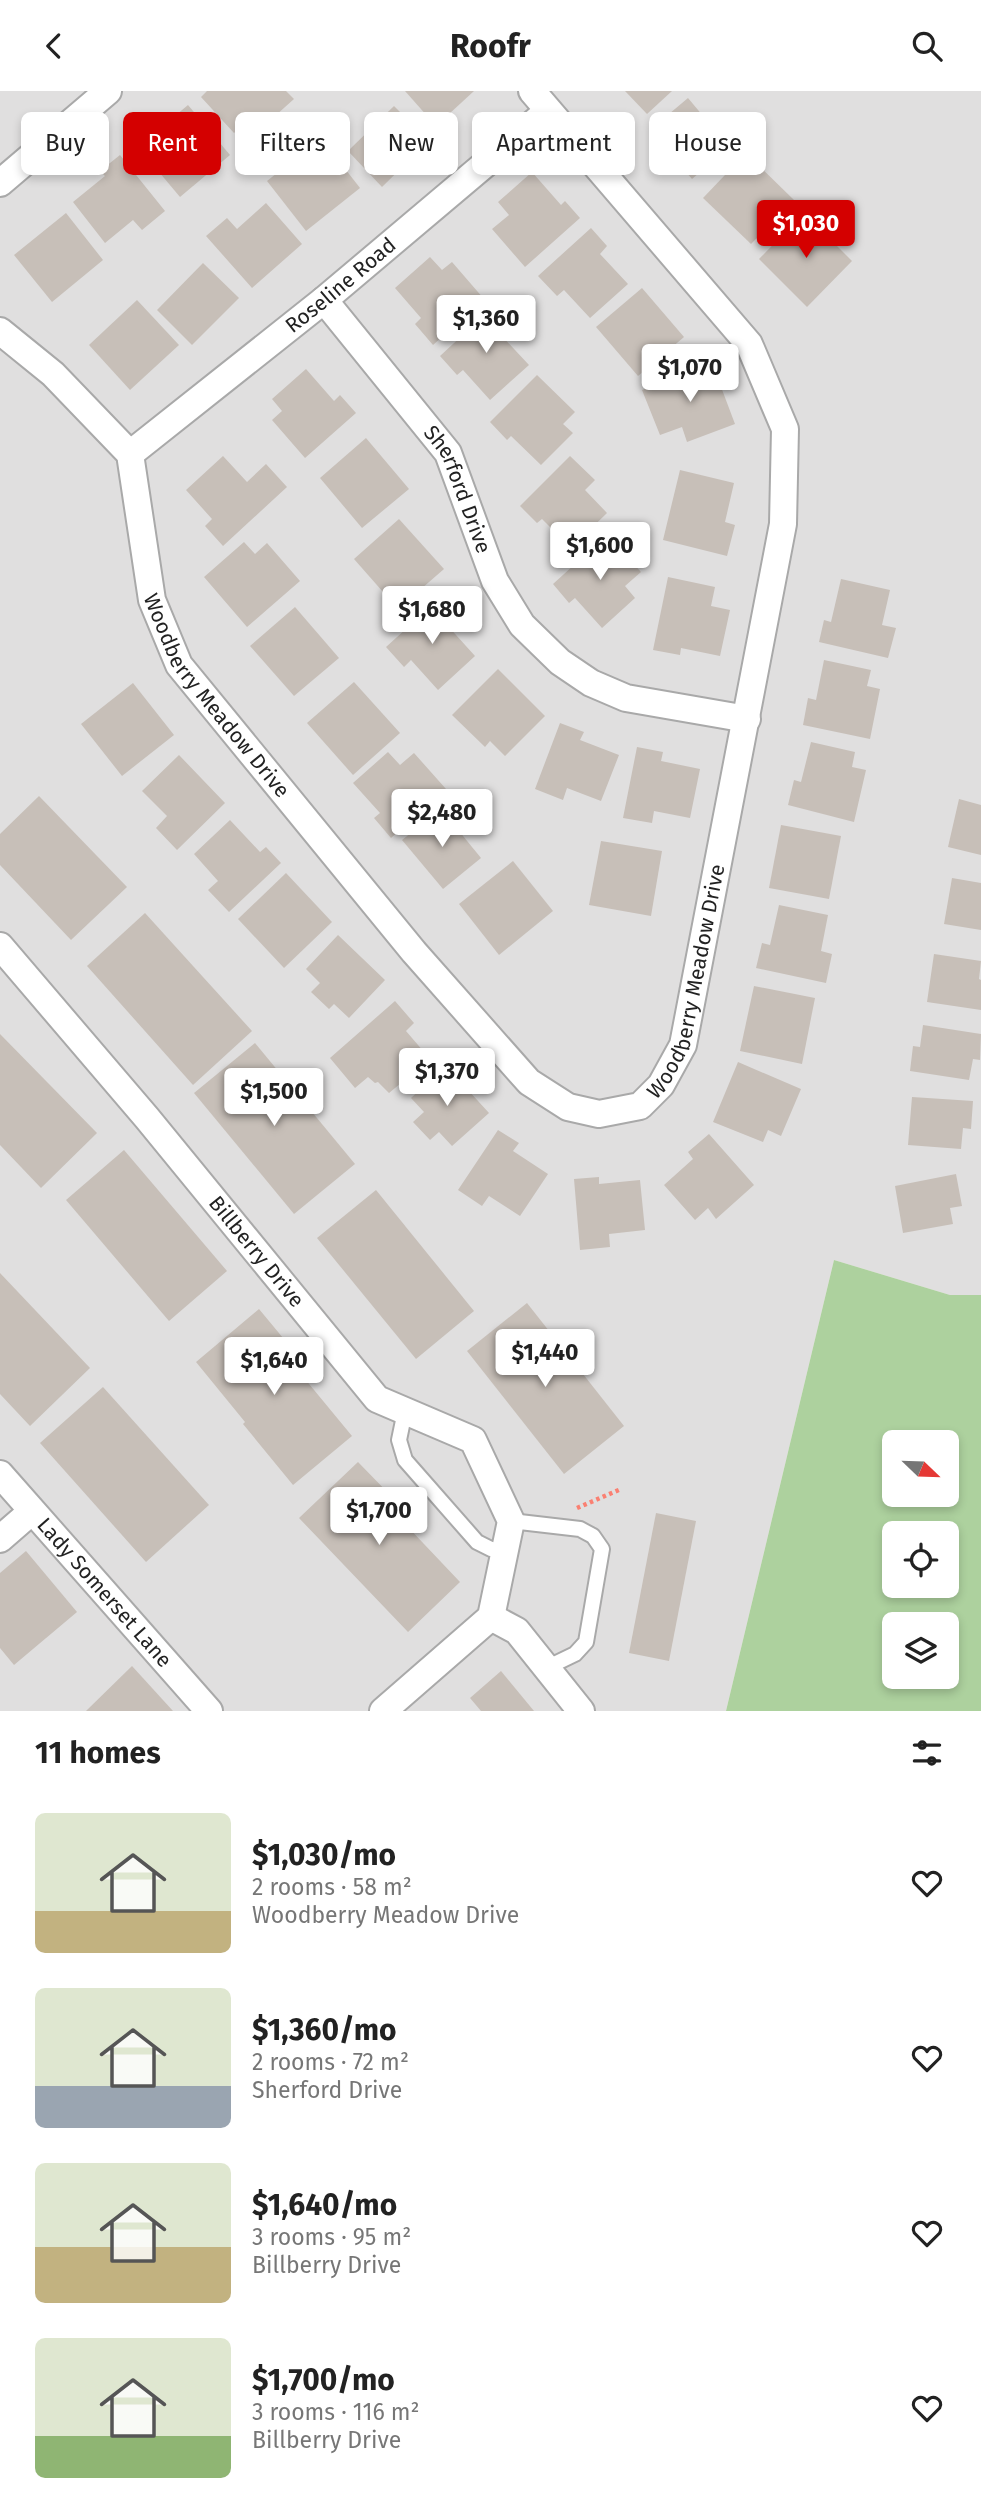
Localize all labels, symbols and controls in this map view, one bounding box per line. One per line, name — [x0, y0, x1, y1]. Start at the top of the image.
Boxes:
icon: back — [35, 27, 73, 65]
text: Roofr — [450, 27, 531, 65]
icon: search — [908, 27, 946, 65]
chip: Buy — [21, 112, 109, 175]
chip: Rent — [123, 112, 221, 175]
chip: Filters — [235, 112, 350, 175]
chip: New — [364, 112, 458, 175]
chip: Apartment — [472, 112, 635, 175]
chip: House — [649, 112, 766, 175]
pin: $1,030 — [749, 201, 863, 260]
text: $1,030 — [773, 209, 839, 237]
street label: Roseline Road — [280, 232, 401, 339]
pin: $1,360 — [429, 295, 543, 355]
text: $1,360 — [453, 304, 519, 332]
pin: $1,070 — [633, 345, 747, 404]
text: $1,070 — [658, 353, 722, 381]
street label: Sherford Drive — [418, 420, 497, 557]
pin: $1,600 — [543, 523, 657, 582]
text: $1,600 — [566, 531, 634, 559]
pin: $1,680 — [375, 587, 489, 646]
street label: Woodberry Meadow Drive — [138, 589, 295, 803]
text: $1,680 — [398, 595, 466, 623]
pin: $2,480 — [385, 789, 499, 849]
text: $2,480 — [407, 798, 477, 826]
street label: Woodberry Meadow Drive — [642, 862, 730, 1104]
pin: $1,370 — [390, 1049, 504, 1108]
text: $1,370 — [415, 1057, 479, 1085]
pin: $1,500 — [217, 1069, 331, 1128]
text: $1,500 — [240, 1077, 308, 1105]
street label: Billberry Drive — [203, 1191, 310, 1313]
pin: $1,440 — [488, 1329, 602, 1389]
pin: $1,640 — [217, 1337, 331, 1397]
text: $1,440 — [512, 1338, 578, 1366]
text: $1,640 — [240, 1346, 308, 1374]
north arrow — [882, 1430, 959, 1507]
map controls — [882, 1430, 959, 1689]
pin: $1,700 — [322, 1487, 436, 1547]
text: $1,700 — [346, 1496, 412, 1524]
street label: Lady Somerset Lane — [32, 1512, 177, 1673]
button: locate — [882, 1521, 959, 1598]
button: layers — [882, 1612, 959, 1689]
icon: filters — [908, 1734, 946, 1772]
text: 11 homes — [35, 1735, 161, 1771]
text: $1,030/mo — [252, 1837, 396, 1873]
icon: home — [91, 1841, 175, 1925]
icon: heart — [908, 1864, 946, 1902]
text: 2 rooms · 58 m² — [252, 1873, 412, 1901]
text: Woodberry Meadow Drive — [252, 1901, 519, 1929]
text: $1,360/mo — [252, 2012, 397, 2048]
icon: home — [91, 2016, 175, 2100]
icon: heart — [908, 2039, 946, 2077]
text: 2 rooms · 72 m² — [252, 2048, 409, 2076]
text: Sherford Drive — [252, 2076, 402, 2104]
text: $1,640/mo — [252, 2187, 397, 2223]
icon: home — [91, 2191, 175, 2275]
icon: heart — [908, 2214, 946, 2252]
text: 3 rooms · 95 m² — [252, 2223, 411, 2251]
text: Billberry Drive — [252, 2251, 401, 2279]
text: $1,700/mo — [252, 2362, 395, 2398]
icon: home — [91, 2366, 175, 2450]
icon: heart — [908, 2389, 946, 2427]
text: 3 rooms · 116 m² — [252, 2398, 420, 2426]
text: Billberry Drive — [252, 2426, 401, 2454]

